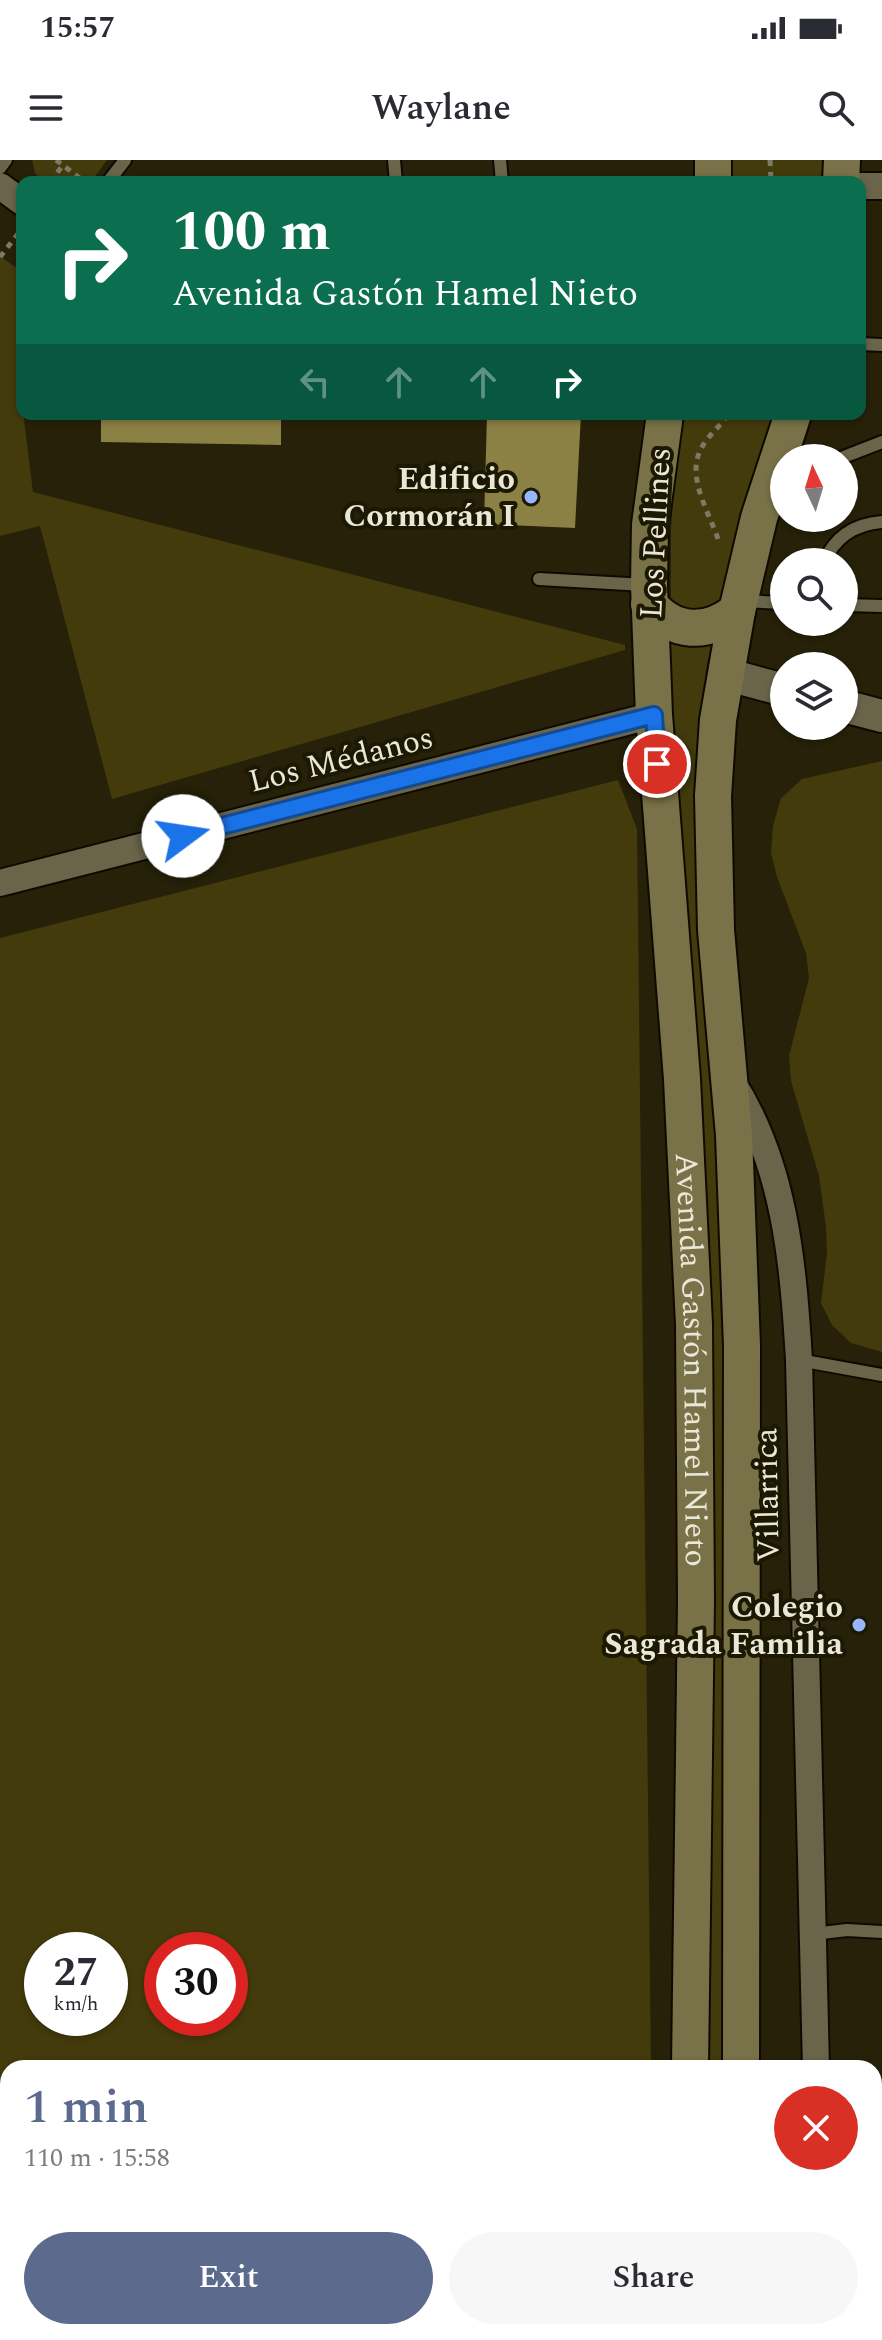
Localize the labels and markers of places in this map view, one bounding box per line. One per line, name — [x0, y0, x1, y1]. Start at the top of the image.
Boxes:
place label: Edificio Cormorán I — [344, 455, 515, 541]
marker: Edificio Cormorán I — [522, 488, 540, 506]
pin — [623, 730, 691, 798]
place label: Colegio Sagrada Familia — [604, 1583, 844, 1669]
marker: Colegio Sagrada Familia — [850, 1616, 868, 1634]

